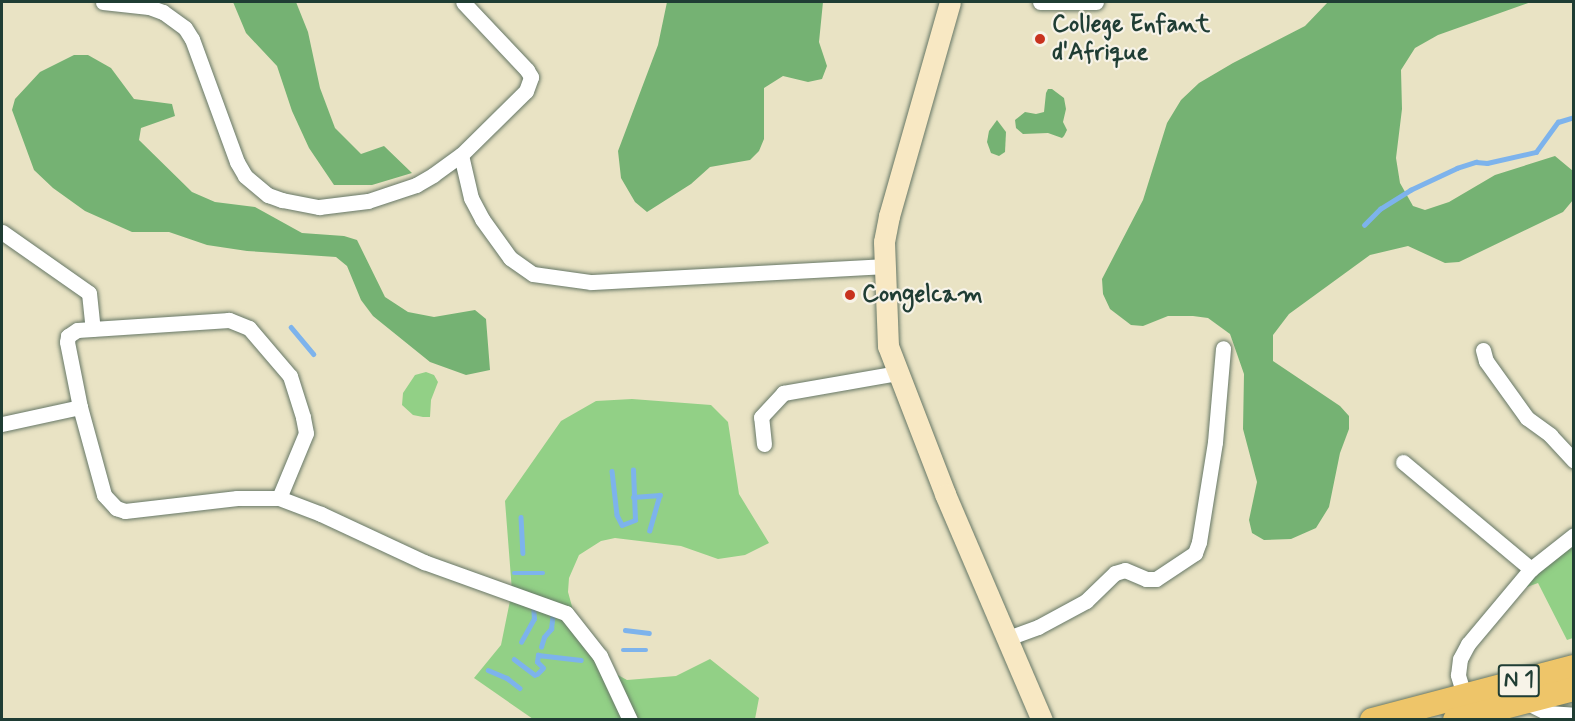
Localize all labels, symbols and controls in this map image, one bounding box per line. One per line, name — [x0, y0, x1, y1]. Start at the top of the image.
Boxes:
place label: College Enfant d'Afrique — [1052, 11, 1210, 67]
marker: College Enfant d'Afrique — [1033, 32, 1047, 46]
place label: Congelcam — [862, 281, 983, 309]
marker: Congelcam — [843, 288, 857, 302]
road number: N 1 — [1496, 662, 1541, 700]

